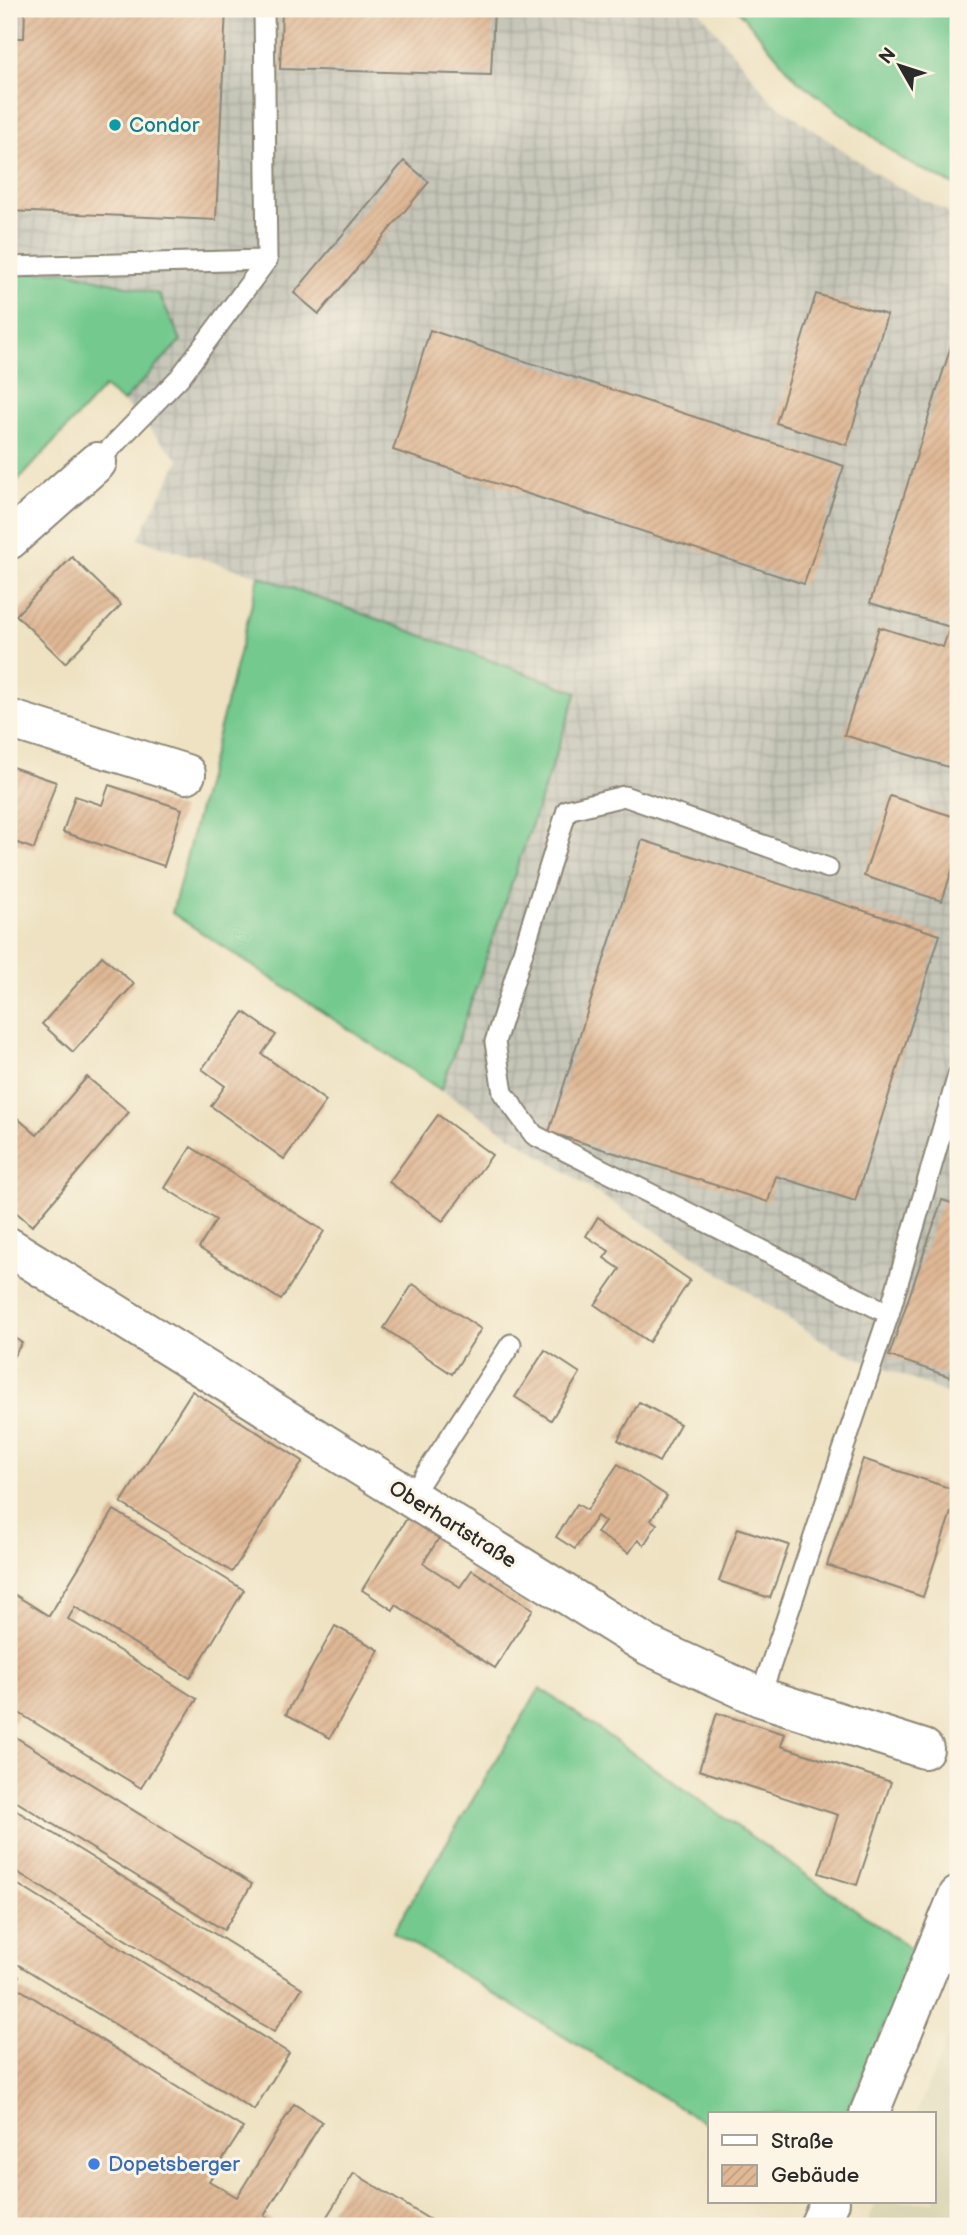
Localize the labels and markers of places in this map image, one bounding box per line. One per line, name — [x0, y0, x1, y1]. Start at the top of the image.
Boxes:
place label: Condor — [129, 113, 200, 138]
marker: Condor — [107, 117, 123, 133]
place label: Dopetsberger — [108, 2152, 240, 2177]
marker: Dopetsberger — [86, 2156, 102, 2172]

